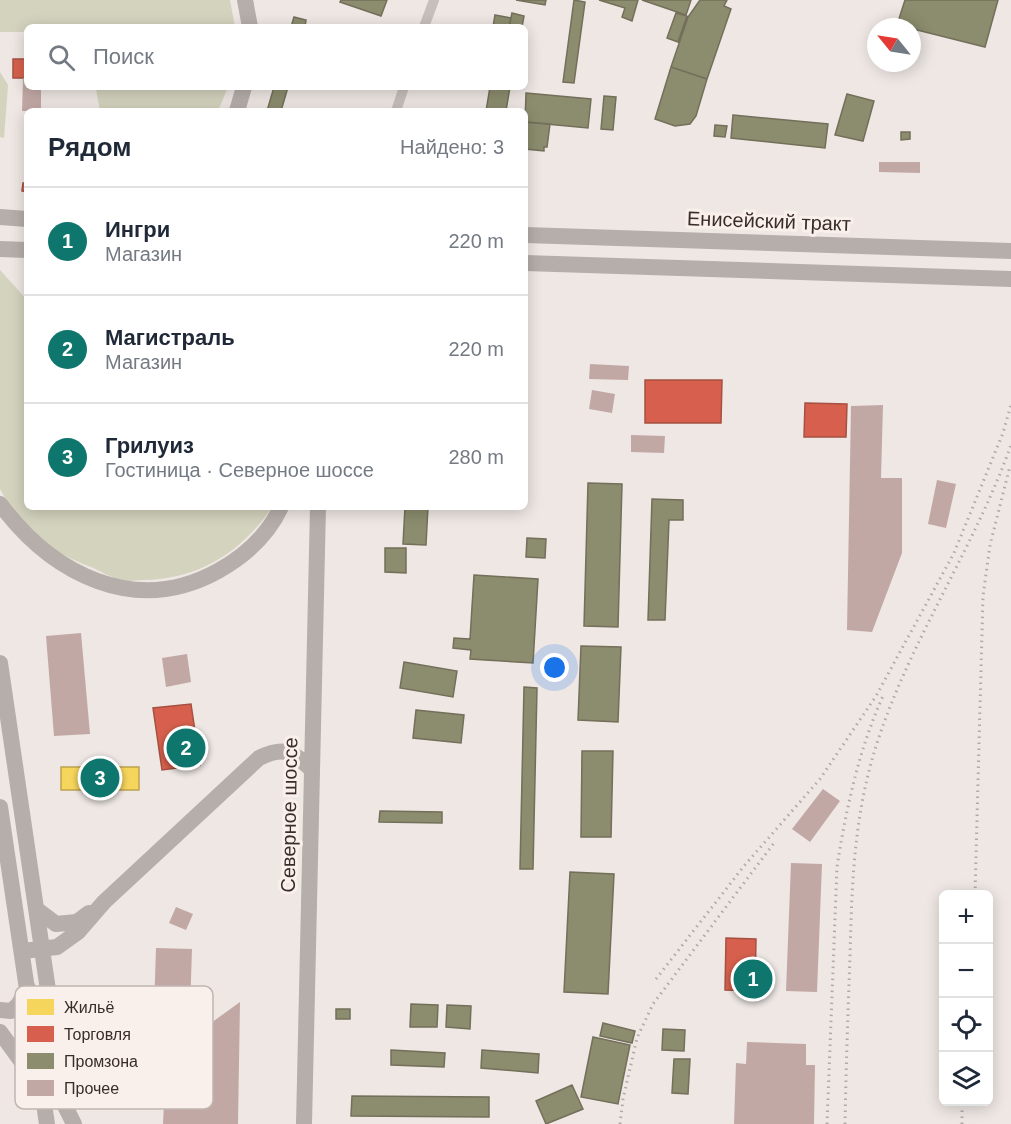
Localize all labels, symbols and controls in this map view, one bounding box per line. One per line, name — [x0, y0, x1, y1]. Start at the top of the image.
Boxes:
north arrow — [867, 18, 921, 72]
search box — [24, 24, 528, 90]
icon: search — [45, 41, 78, 74]
text: Поиск — [93, 44, 154, 69]
text: Рядом — [48, 132, 131, 162]
text: Найдено: 3 — [400, 136, 504, 158]
street label: Енисейский тракт — [687, 207, 851, 235]
text: Ингри — [105, 217, 170, 242]
text: 1 — [62, 230, 73, 252]
text: 220 m — [448, 230, 504, 252]
text: Магазин — [105, 243, 182, 265]
text: Магистраль — [105, 325, 235, 350]
text: 2 — [62, 338, 73, 360]
text: 220 m — [448, 338, 504, 360]
text: Магазин — [105, 351, 182, 373]
text: Грилуиз — [105, 433, 194, 458]
text: 3 — [62, 446, 73, 468]
text: 280 m — [448, 446, 504, 468]
text: Гостиница · Северное шоссе — [105, 459, 374, 481]
your location — [540, 653, 569, 682]
pin: 2 — [166, 726, 206, 771]
street label: Северное шоссе — [277, 737, 301, 893]
pin: 3 — [80, 756, 120, 800]
map controls — [939, 890, 993, 1106]
button: + — [939, 890, 993, 944]
button: − — [939, 944, 993, 998]
pin: 1 — [734, 956, 772, 1002]
legend — [15, 986, 213, 1109]
button: locate — [939, 998, 993, 1052]
text: Жильё — [64, 999, 114, 1016]
text: Торговля — [64, 1026, 131, 1043]
button: layers — [939, 1052, 993, 1106]
text: Промзона — [64, 1053, 138, 1070]
text: Прочее — [64, 1080, 119, 1097]

